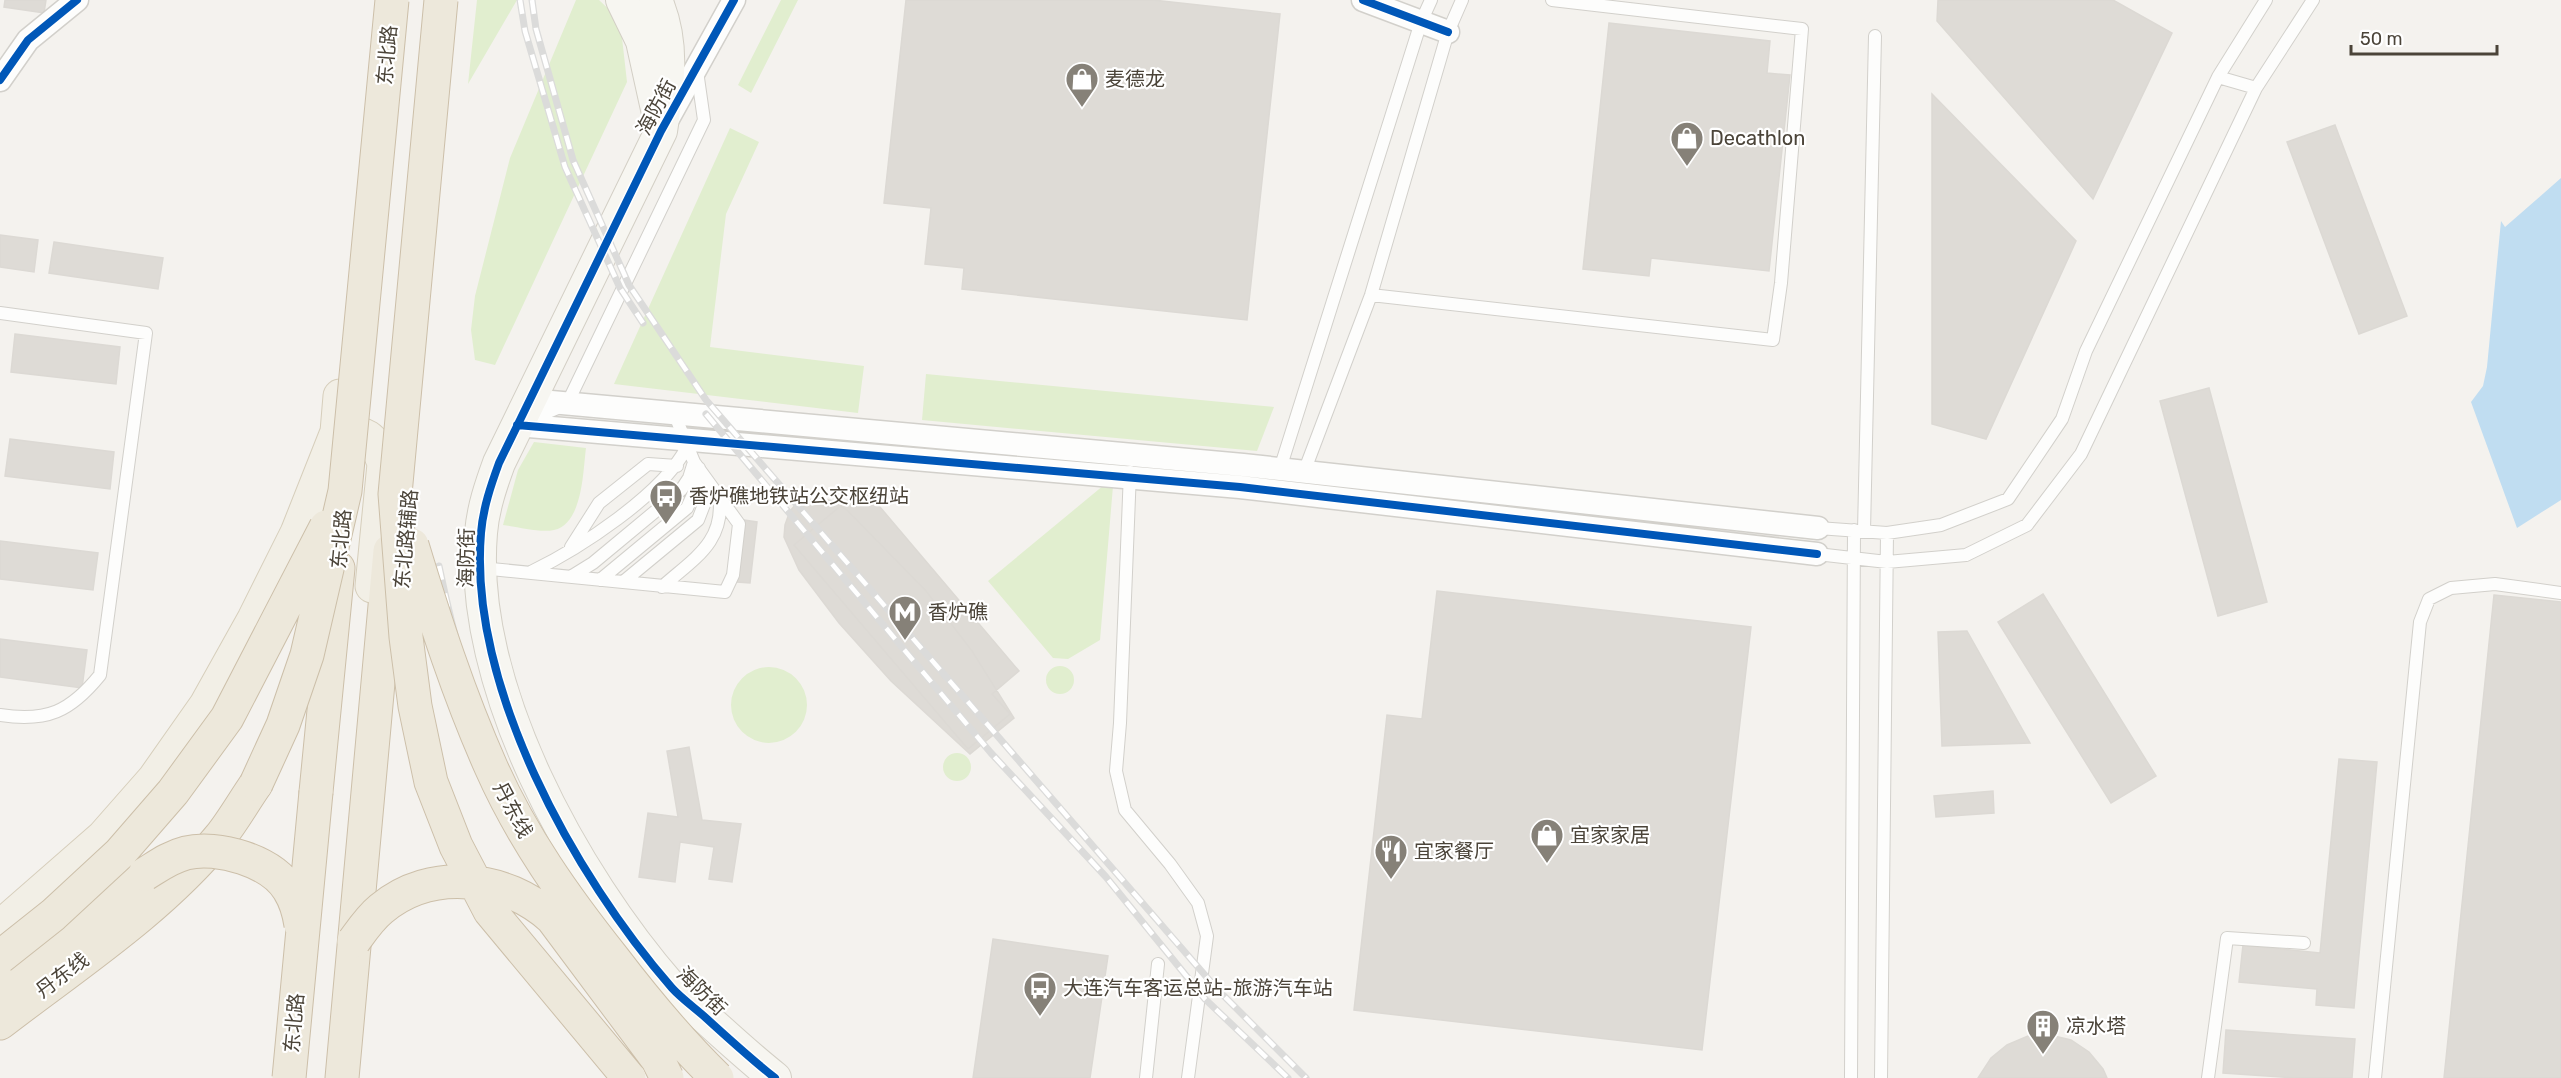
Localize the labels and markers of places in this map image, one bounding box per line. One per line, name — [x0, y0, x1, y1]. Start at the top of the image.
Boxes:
shop icon: 麦德龙 — [1064, 61, 1100, 108]
place label: 麦德龙 — [1105, 67, 1165, 91]
shop icon: Decathlon — [1669, 120, 1705, 167]
place label: Decathlon — [1710, 126, 1805, 150]
bus stop icon: 香炉礁地铁站公交枢纽站 — [648, 478, 684, 525]
place label: 香炉礁地铁站公交枢纽站 — [689, 484, 909, 508]
metro station icon: 香炉礁 — [887, 594, 923, 641]
place label: 香炉礁 — [928, 600, 988, 624]
shop icon: 宜家家居 — [1529, 817, 1565, 864]
place label: 宜家家居 — [1570, 823, 1650, 847]
restaurant icon: 宜家餐厅 — [1373, 833, 1409, 880]
place label: 宜家餐厅 — [1414, 839, 1494, 863]
bus stop icon: 大连汽车客运总站-旅游汽车站 — [1022, 970, 1058, 1017]
place label: 大连汽车客运总站-旅游汽车站 — [1063, 976, 1333, 1000]
building icon: 凉水塔 — [2025, 1008, 2061, 1055]
place label: 凉水塔 — [2066, 1014, 2126, 1038]

